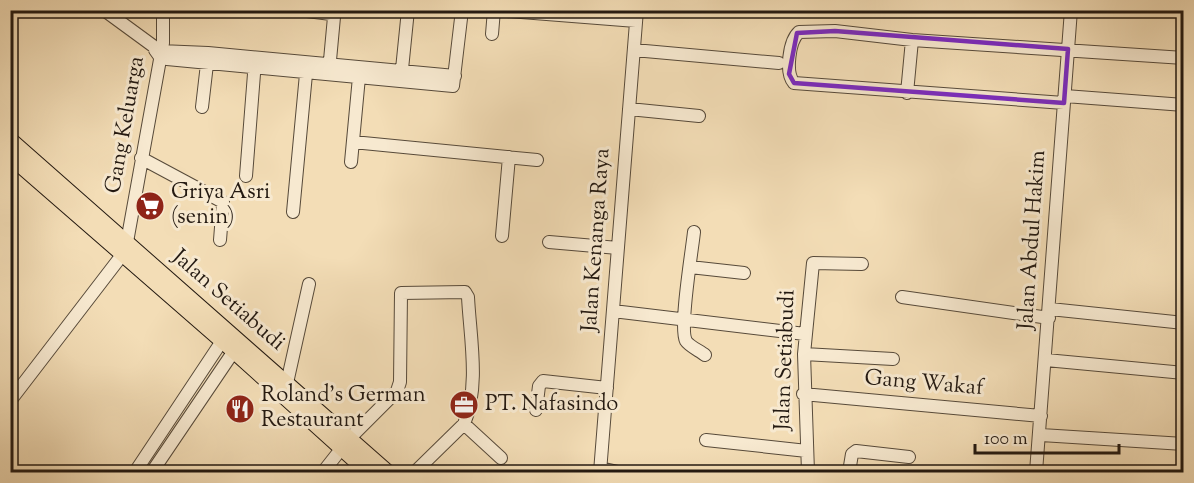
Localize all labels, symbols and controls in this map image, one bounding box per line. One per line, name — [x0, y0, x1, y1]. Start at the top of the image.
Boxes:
street label: Gang Keluarga — [98, 54, 154, 196]
street label: Jalan Kenanga Raya — [575, 147, 619, 334]
street label: Jalan Abdul Hakim — [1011, 149, 1055, 332]
place label: Griya Asri (senin) — [171, 177, 270, 234]
supermarket icon: Griya Asri (senin) — [134, 190, 166, 222]
street label: Jalan Setiabudi — [164, 242, 292, 359]
street label: Jalan Setiabudi — [768, 289, 804, 432]
street label: Gang Wakaf — [863, 363, 986, 405]
place label: Roland's German Restaurant — [261, 380, 426, 437]
office icon: PT. Nafasindo — [448, 389, 480, 421]
place label: PT. Nafasindo — [485, 389, 618, 421]
restaurant icon: Roland's German Restaurant — [224, 393, 256, 425]
scale bar — [975, 417, 1119, 455]
text: 100 m — [984, 427, 1028, 453]

